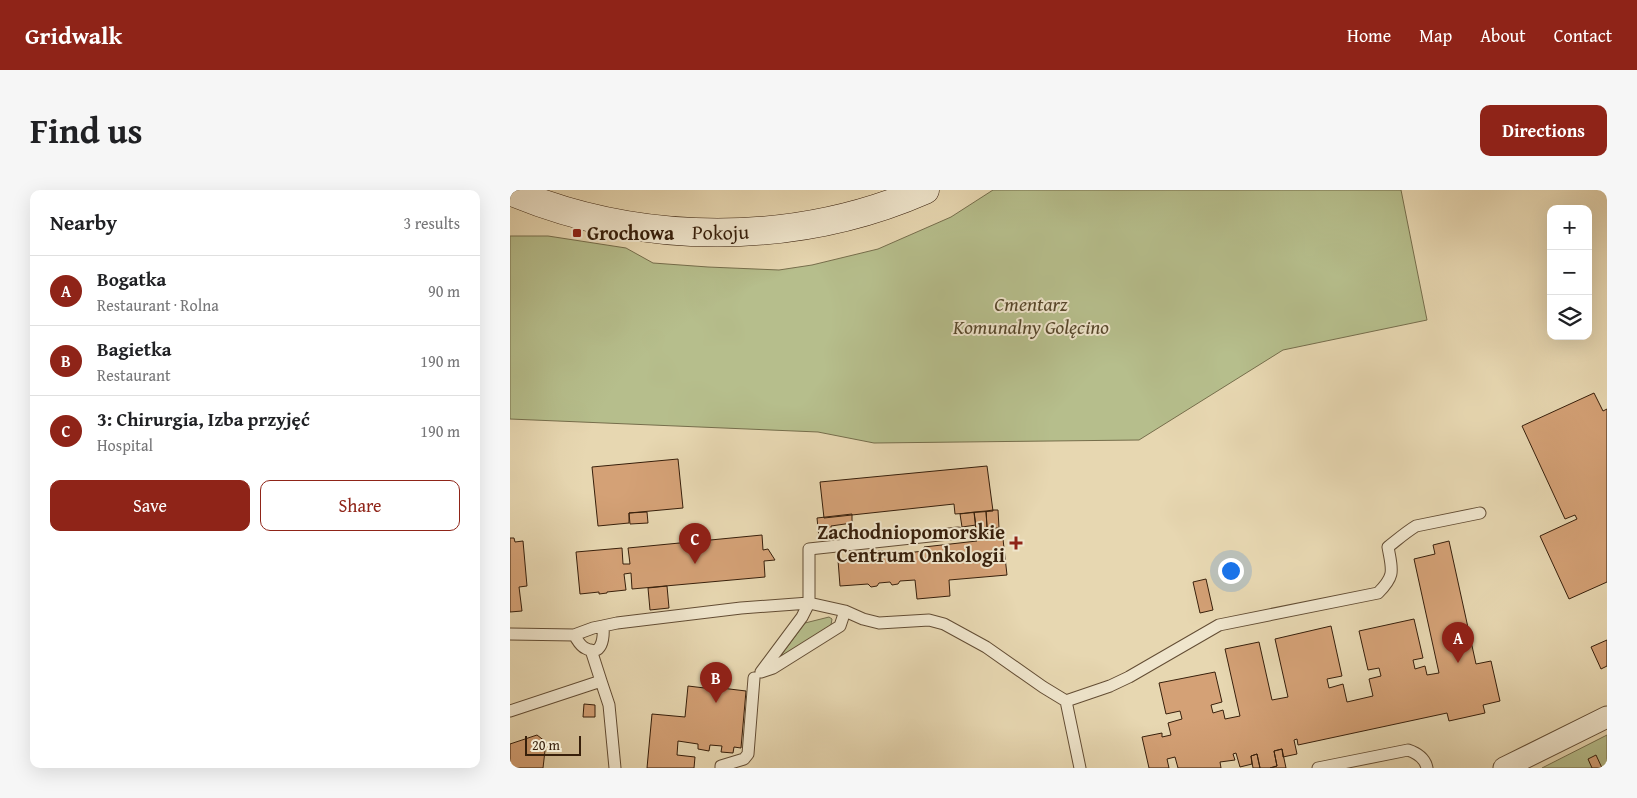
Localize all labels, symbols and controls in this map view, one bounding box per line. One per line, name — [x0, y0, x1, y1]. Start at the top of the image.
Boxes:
text: Gridwalk — [25, 18, 122, 53]
text: Home — [1347, 22, 1391, 49]
text: Map — [1419, 22, 1452, 49]
text: About — [1480, 22, 1526, 49]
text: Contact — [1554, 22, 1612, 49]
text: Find us — [30, 105, 143, 156]
button: Directions — [1480, 105, 1607, 156]
map controls — [1547, 205, 1592, 340]
button: + — [1547, 205, 1592, 250]
text: Nearby — [50, 207, 117, 238]
text: 3 results — [403, 211, 460, 235]
street label: Pokoju — [691, 217, 750, 247]
place label: Grochowa — [587, 218, 675, 247]
marker: Grochowa — [571, 227, 583, 239]
button: − — [1547, 250, 1592, 295]
text: Bogatka — [97, 265, 166, 293]
text: A — [61, 279, 71, 303]
text: 90 m — [428, 279, 460, 303]
park label: Cmentarz Komunalny Golęcino — [952, 289, 1109, 341]
text: Restaurant · Rolna — [97, 293, 219, 317]
button: layers — [1547, 295, 1592, 340]
text: Bagietka — [97, 335, 171, 363]
text: B — [61, 349, 71, 373]
text: 190 m — [420, 349, 460, 373]
text: Restaurant — [97, 363, 171, 387]
text: 3: Chirurgia, Izba przyjęć — [97, 405, 310, 433]
text: C — [61, 419, 71, 443]
text: 190 m — [420, 419, 460, 443]
text: Hospital — [97, 433, 153, 457]
button: Save — [50, 480, 250, 531]
button: Share — [260, 480, 460, 531]
place label: Zachodniopomorskie Centrum Onkologii — [817, 517, 1005, 569]
pin: C — [679, 523, 711, 564]
marker: Zachodniopomorskie Centrum Onkologii — [1009, 536, 1023, 550]
your location — [1218, 558, 1244, 584]
pin: A — [1442, 622, 1474, 663]
pin: B — [700, 662, 732, 703]
scale bar — [525, 733, 581, 756]
text: 20 m — [532, 735, 560, 755]

